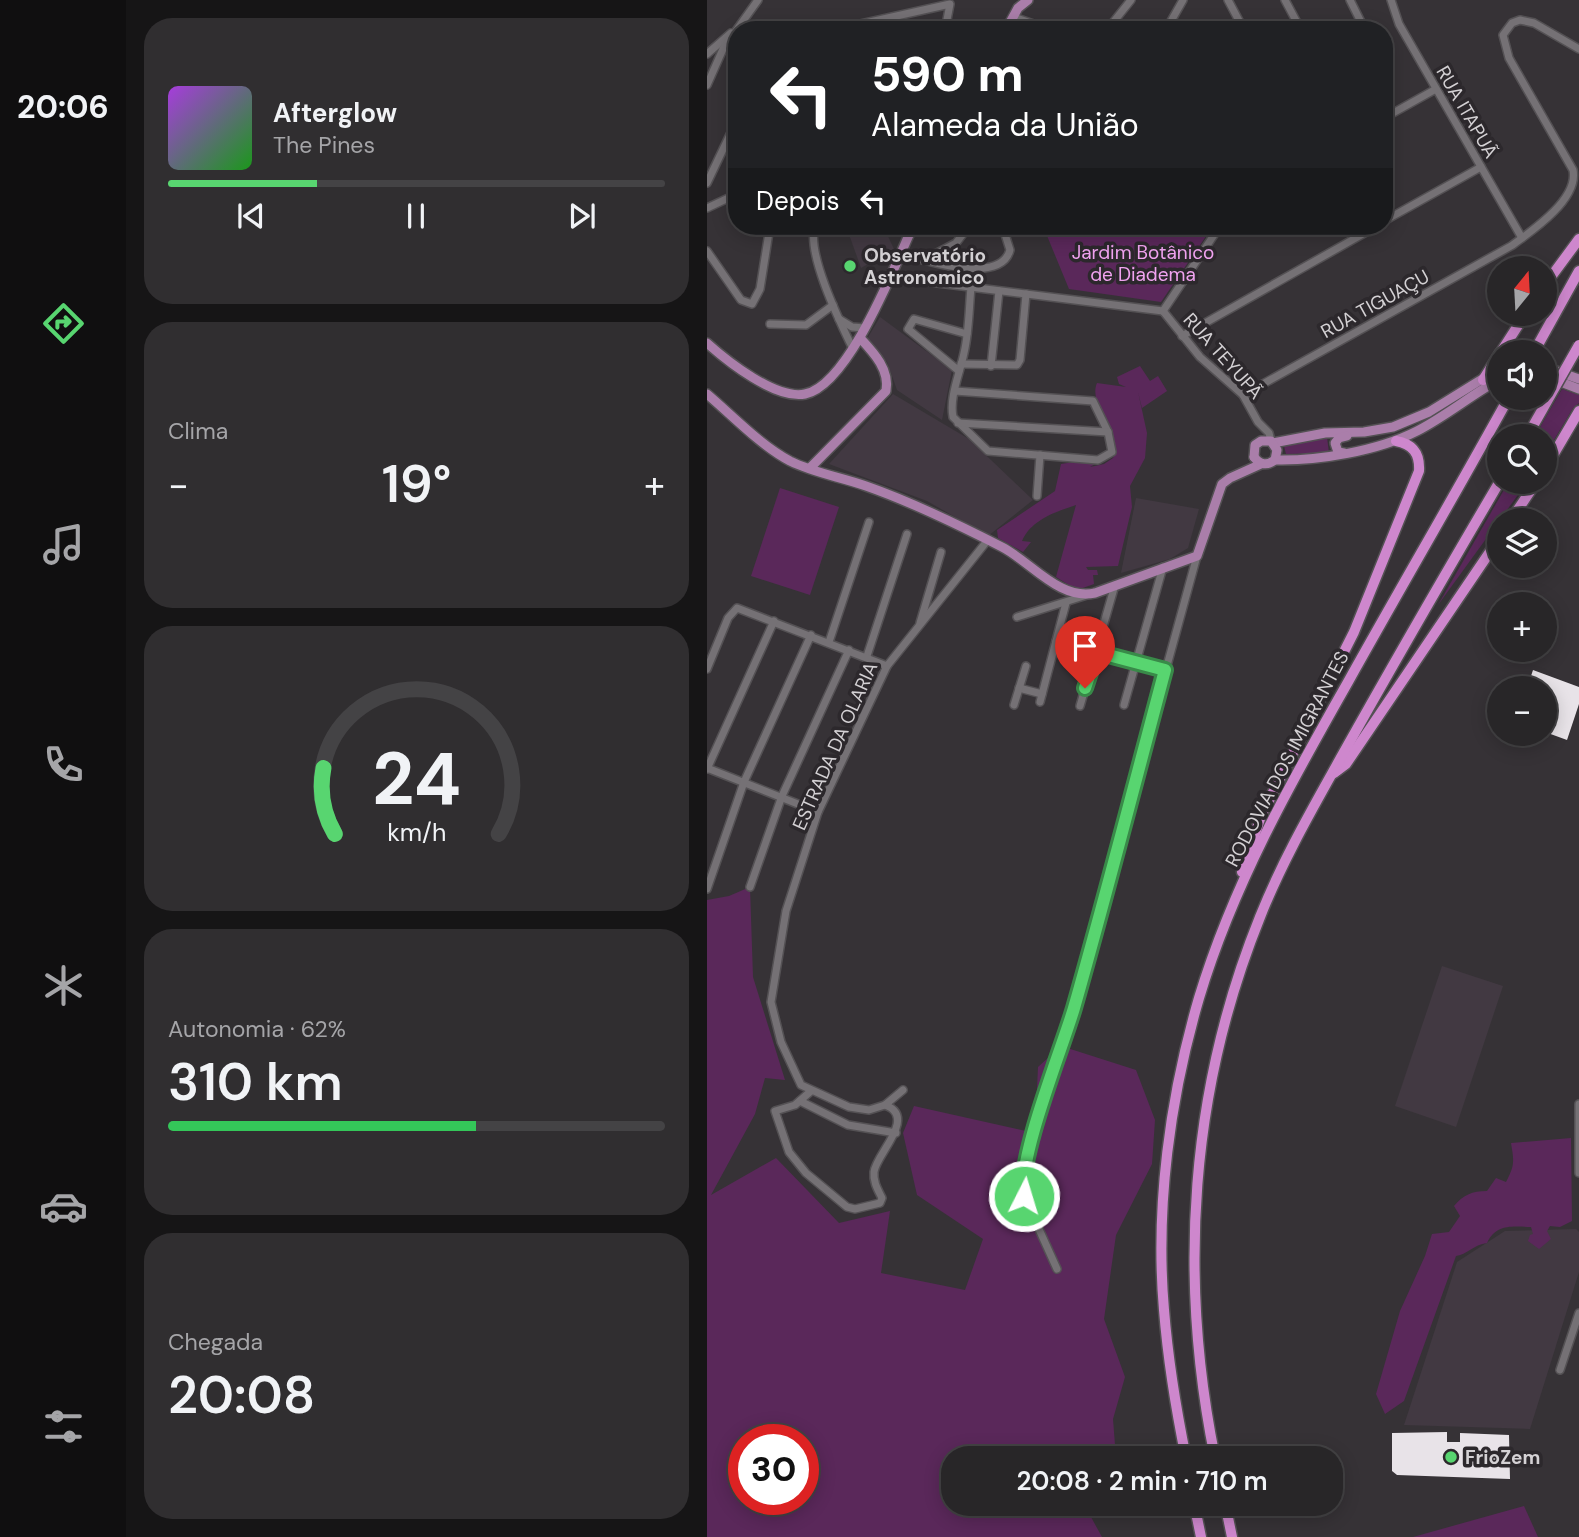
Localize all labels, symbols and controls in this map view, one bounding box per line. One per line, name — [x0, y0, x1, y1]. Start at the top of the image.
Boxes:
text: 590 m — [871, 42, 1024, 106]
icon: left — [756, 49, 847, 140]
street label: RUA ITAPUÃ — [1431, 61, 1504, 163]
text: 20:06 — [17, 86, 109, 128]
text: Afterglow — [273, 96, 397, 130]
text: Alameda da União — [871, 104, 1139, 146]
text: The Pines — [273, 130, 375, 160]
icon: left — [854, 182, 892, 220]
text: Depois — [756, 184, 840, 218]
icon: previous — [232, 197, 270, 235]
icon: pause — [397, 197, 435, 235]
icon: next — [563, 197, 601, 235]
park label: Jardim Botânico de Diadema — [1072, 240, 1214, 287]
place label: Observatório Astronomico — [864, 243, 986, 290]
north arrow — [1487, 256, 1557, 326]
map controls — [1487, 256, 1557, 746]
marker: Observatório Astronomico — [842, 258, 858, 274]
street label: RUA TIGUAÇU — [1316, 264, 1434, 344]
icon: directions — [39, 299, 88, 348]
street label: RUA TEYUPÃ — [1178, 308, 1269, 405]
button: sound — [1487, 340, 1557, 410]
text: Clima — [168, 416, 228, 446]
button: search — [1487, 424, 1557, 494]
text: 19° — [382, 450, 451, 518]
text: − — [168, 460, 189, 510]
text: + — [644, 460, 665, 510]
button: layers — [1487, 508, 1557, 578]
icon: music — [39, 520, 88, 569]
button: + — [1487, 592, 1557, 662]
pin — [1055, 616, 1115, 688]
icon: arrive — [1066, 627, 1104, 665]
street label: RODOVIA DOS IMIGRANTES — [1219, 647, 1355, 871]
street label: ESTRADA DA OLARIA — [787, 658, 883, 834]
button: − — [1487, 676, 1557, 746]
text: 24 — [372, 733, 461, 828]
icon: phone — [39, 740, 88, 789]
text: km/h — [387, 816, 446, 849]
icon: climate — [39, 961, 88, 1010]
text: Autonomia · 62% — [168, 1014, 346, 1044]
text: 310 km — [168, 1048, 343, 1116]
position arrow — [987, 1159, 1061, 1233]
icon: car — [39, 1182, 88, 1231]
text: Chegada — [168, 1327, 263, 1357]
text: 20:08 — [168, 1361, 315, 1429]
icon: filters — [39, 1402, 88, 1451]
speed limit sign: 30 — [728, 1424, 819, 1515]
place label: FrioZem — [1465, 1445, 1540, 1470]
marker: FrioZem — [1443, 1449, 1459, 1465]
text: 20:08 · 2 min · 710 m — [1016, 1464, 1268, 1498]

